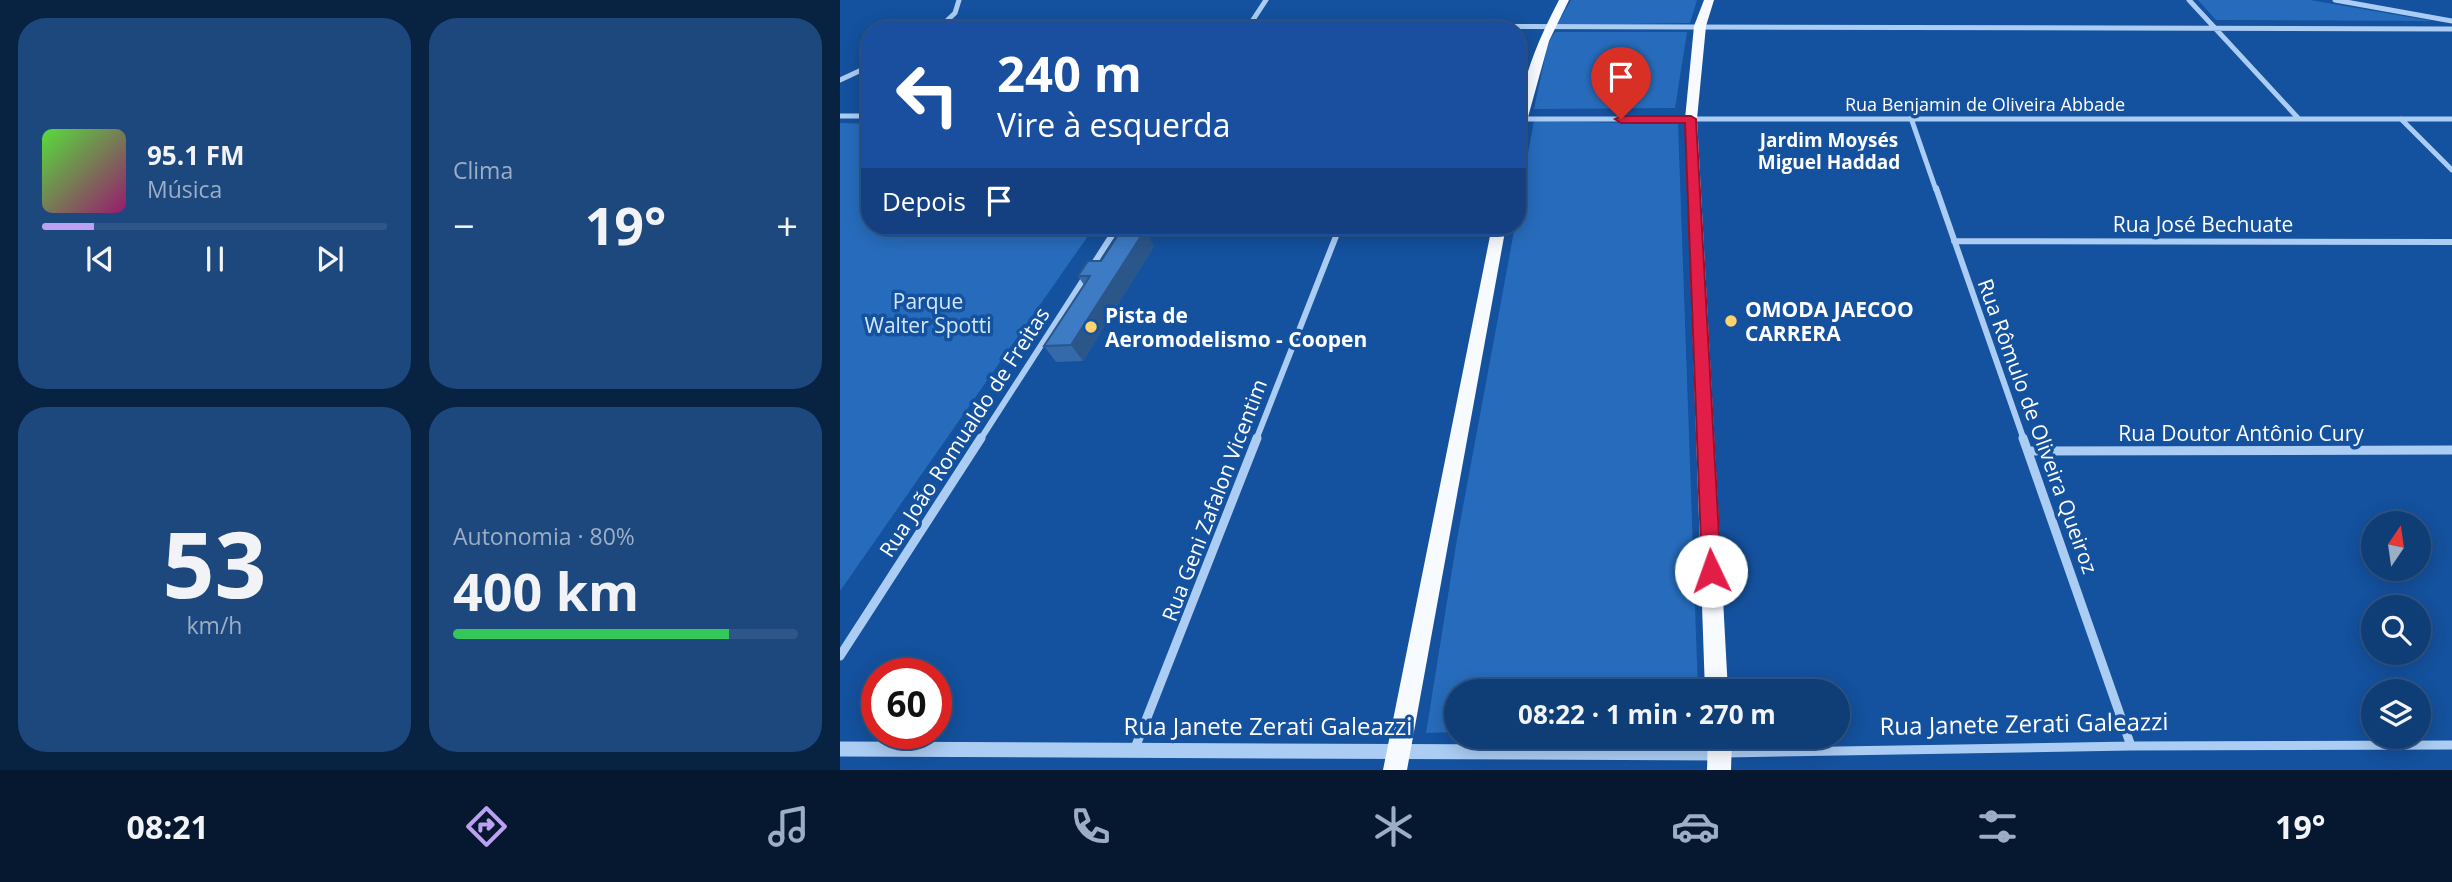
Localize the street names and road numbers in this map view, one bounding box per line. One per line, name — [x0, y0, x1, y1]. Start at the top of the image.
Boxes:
street label: Rua Benjamin de Oliveira Abbade — [1845, 92, 2125, 116]
street label: Rua José Bechuate — [2113, 210, 2293, 238]
street label: Rua Rômulo de Oliveira Queiroz — [1971, 275, 2105, 577]
street label: Rua João Romualdo de Freitas — [873, 302, 1055, 562]
street label: Rua Geni Zafalon Vicentim — [1155, 375, 1273, 625]
street label: Rua Doutor Antônio Cury — [2118, 419, 2364, 447]
street label: Rua Janete Zerati Galeazzi — [1879, 704, 2169, 742]
street label: Rua Janete Zerati Galeazzi — [1124, 709, 1412, 742]

